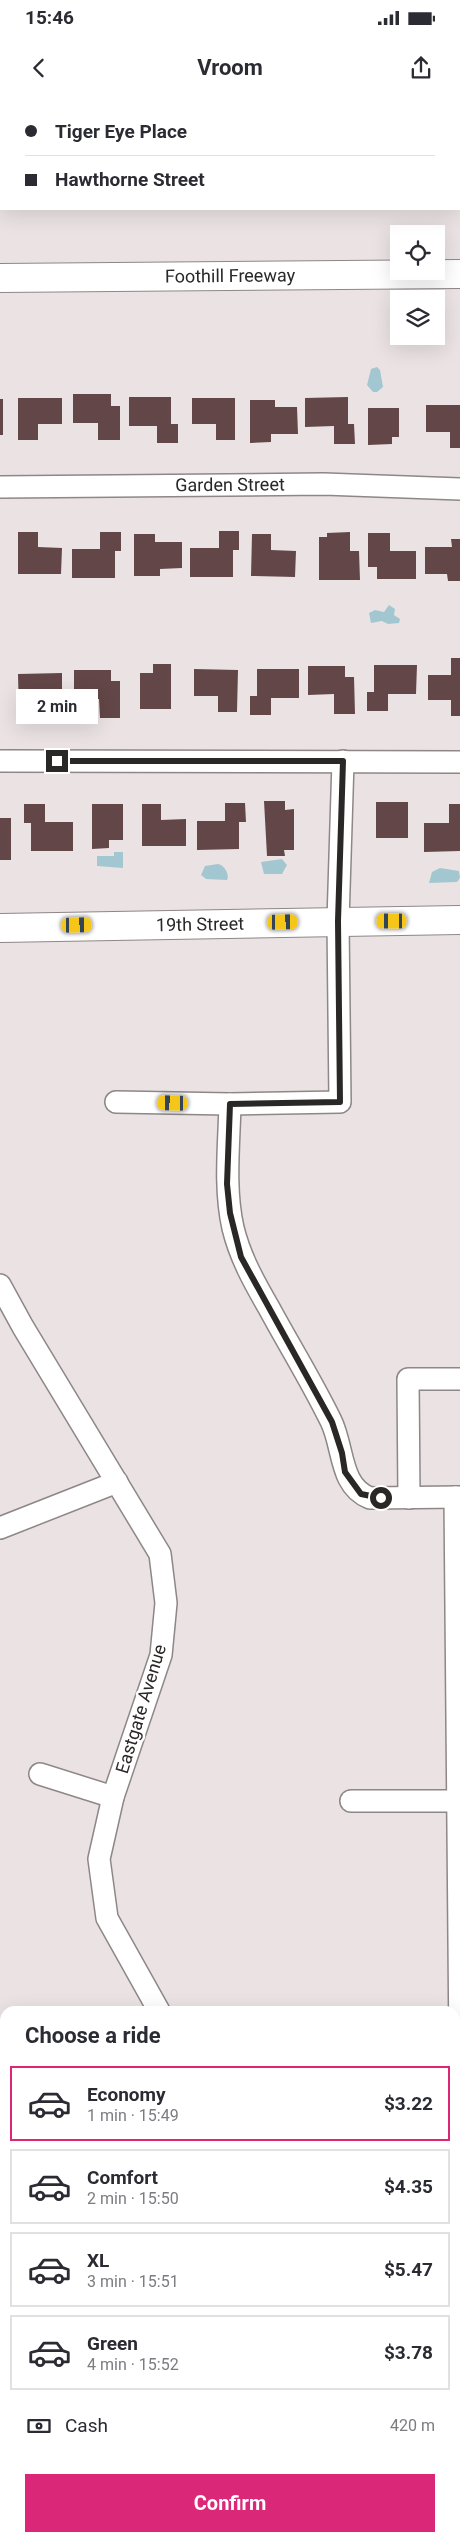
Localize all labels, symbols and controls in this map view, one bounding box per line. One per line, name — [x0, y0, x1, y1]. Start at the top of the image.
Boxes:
text: 15:46 — [25, 6, 74, 29]
icon: back — [25, 54, 53, 82]
icon: share — [407, 54, 435, 82]
text: Vroom — [197, 55, 263, 80]
text: Tiger Eye Place — [55, 120, 187, 143]
text: Hawthorne Street — [55, 168, 205, 191]
map controls — [390, 225, 445, 345]
button: locate — [390, 225, 445, 280]
street label: Foothill Freeway — [165, 264, 296, 287]
button: layers — [390, 290, 445, 345]
street label: Garden Street — [175, 473, 285, 495]
callout: 2 min — [16, 688, 98, 724]
text: 2 min — [37, 697, 77, 716]
route end — [46, 750, 68, 772]
street label: 19th Street — [156, 913, 244, 935]
car — [267, 914, 298, 930]
car — [377, 914, 407, 929]
car — [61, 917, 92, 933]
car — [157, 1095, 188, 1111]
route start — [370, 1487, 392, 1509]
street label: Eastgate Avenue — [111, 1642, 170, 1776]
text: Choose a ride — [25, 2023, 161, 2048]
icon: car — [27, 2081, 72, 2126]
text: Economy — [87, 2083, 166, 2106]
text: $3.22 — [384, 2092, 433, 2115]
text: 1 min · 15:49 — [87, 2106, 179, 2125]
icon: car — [27, 2164, 72, 2209]
text: Comfort — [87, 2166, 158, 2189]
text: $4.35 — [384, 2175, 433, 2198]
text: 2 min · 15:50 — [87, 2189, 179, 2208]
icon: car — [27, 2247, 72, 2292]
text: XL — [87, 2249, 109, 2272]
text: $5.47 — [384, 2258, 433, 2281]
text: 3 min · 15:51 — [87, 2272, 179, 2291]
icon: car — [27, 2330, 72, 2375]
text: Green — [87, 2332, 138, 2355]
text: $3.78 — [384, 2341, 433, 2364]
text: 4 min · 15:52 — [87, 2355, 179, 2374]
icon: cash — [25, 2412, 53, 2440]
text: Cash — [65, 2414, 108, 2437]
text: 420 m — [390, 2416, 435, 2435]
button: Confirm — [25, 2474, 435, 2532]

